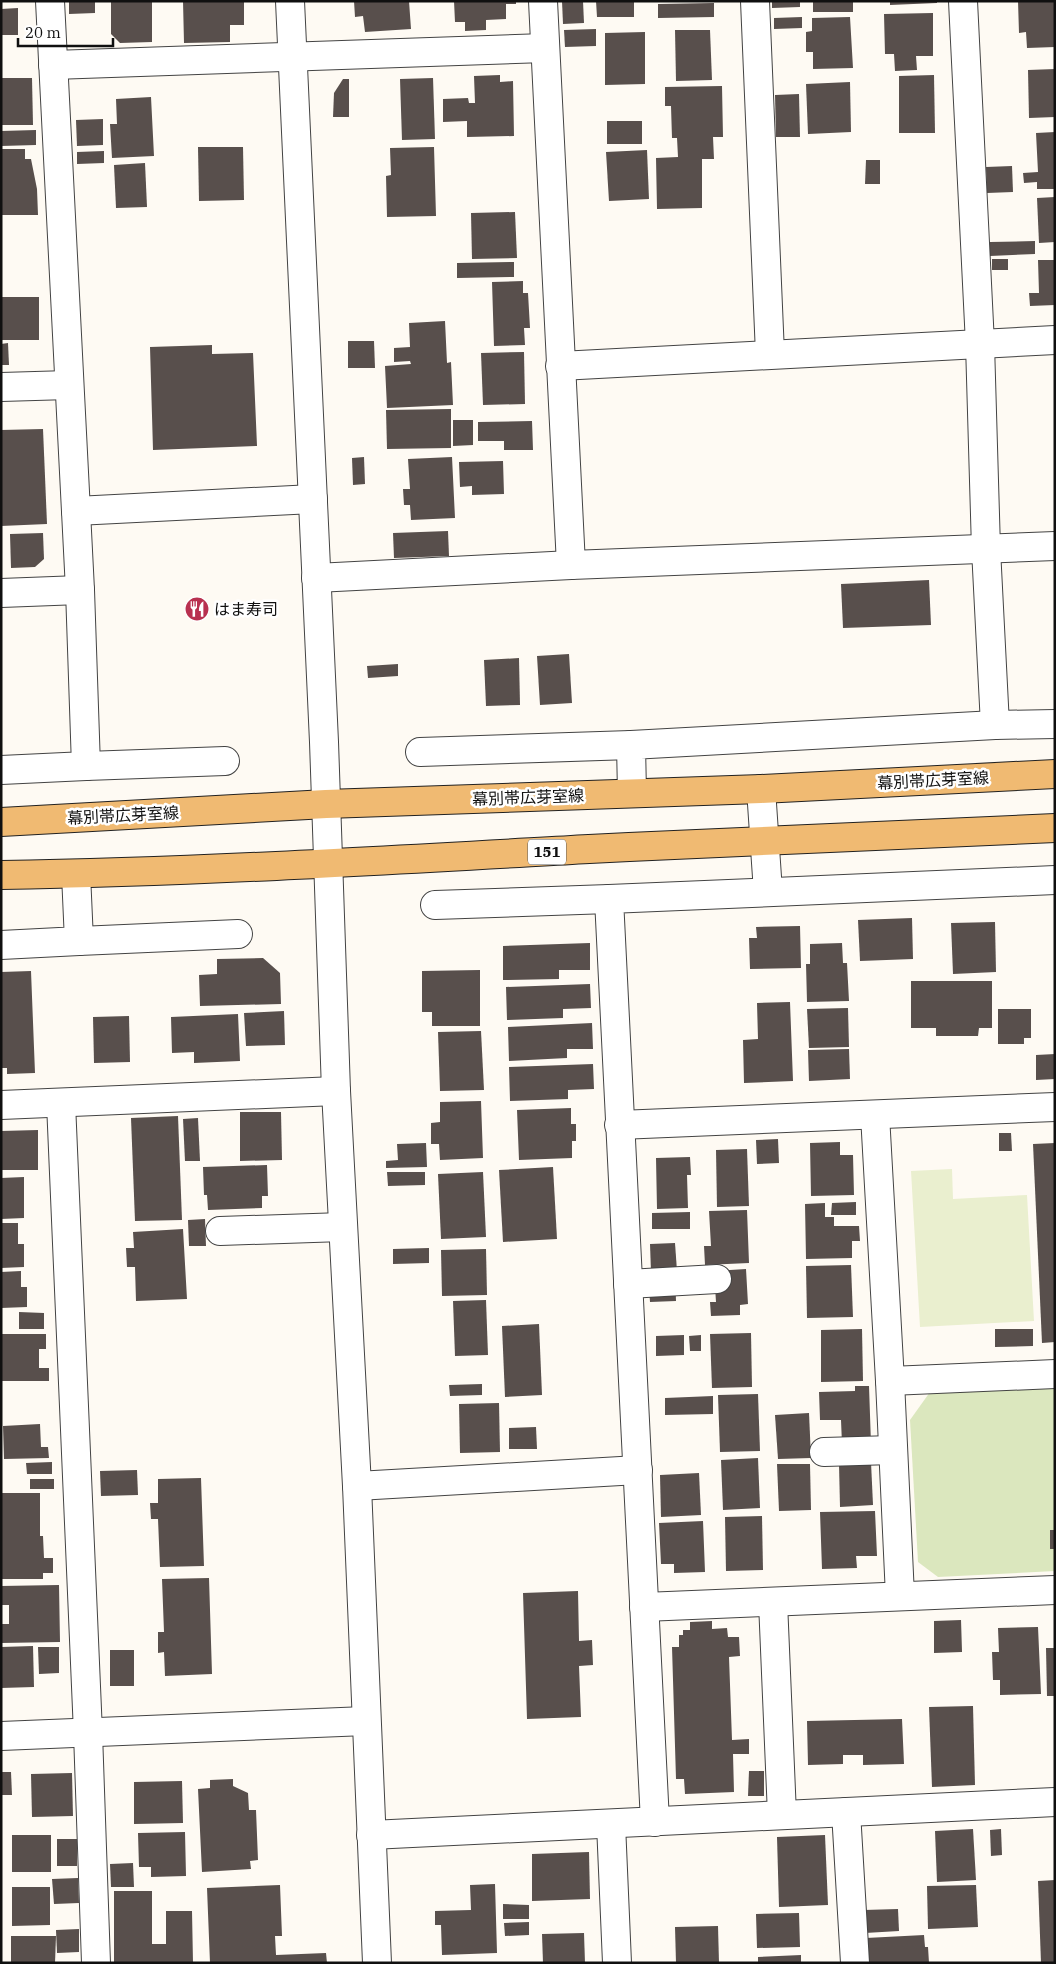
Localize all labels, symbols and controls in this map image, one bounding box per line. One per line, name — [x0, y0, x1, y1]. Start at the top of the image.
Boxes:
scale bar — [18, 15, 112, 47]
text: 20 m — [25, 23, 61, 42]
restaurant icon: はま寿司 — [184, 596, 210, 622]
place label: はま寿司 — [214, 599, 278, 619]
street label: 幕別帯広芽室線 — [877, 767, 989, 793]
street label: 幕別帯広芽室線 — [472, 785, 584, 809]
street label: 幕別帯広芽室線 — [67, 802, 179, 828]
road number: 151 — [528, 840, 566, 864]

